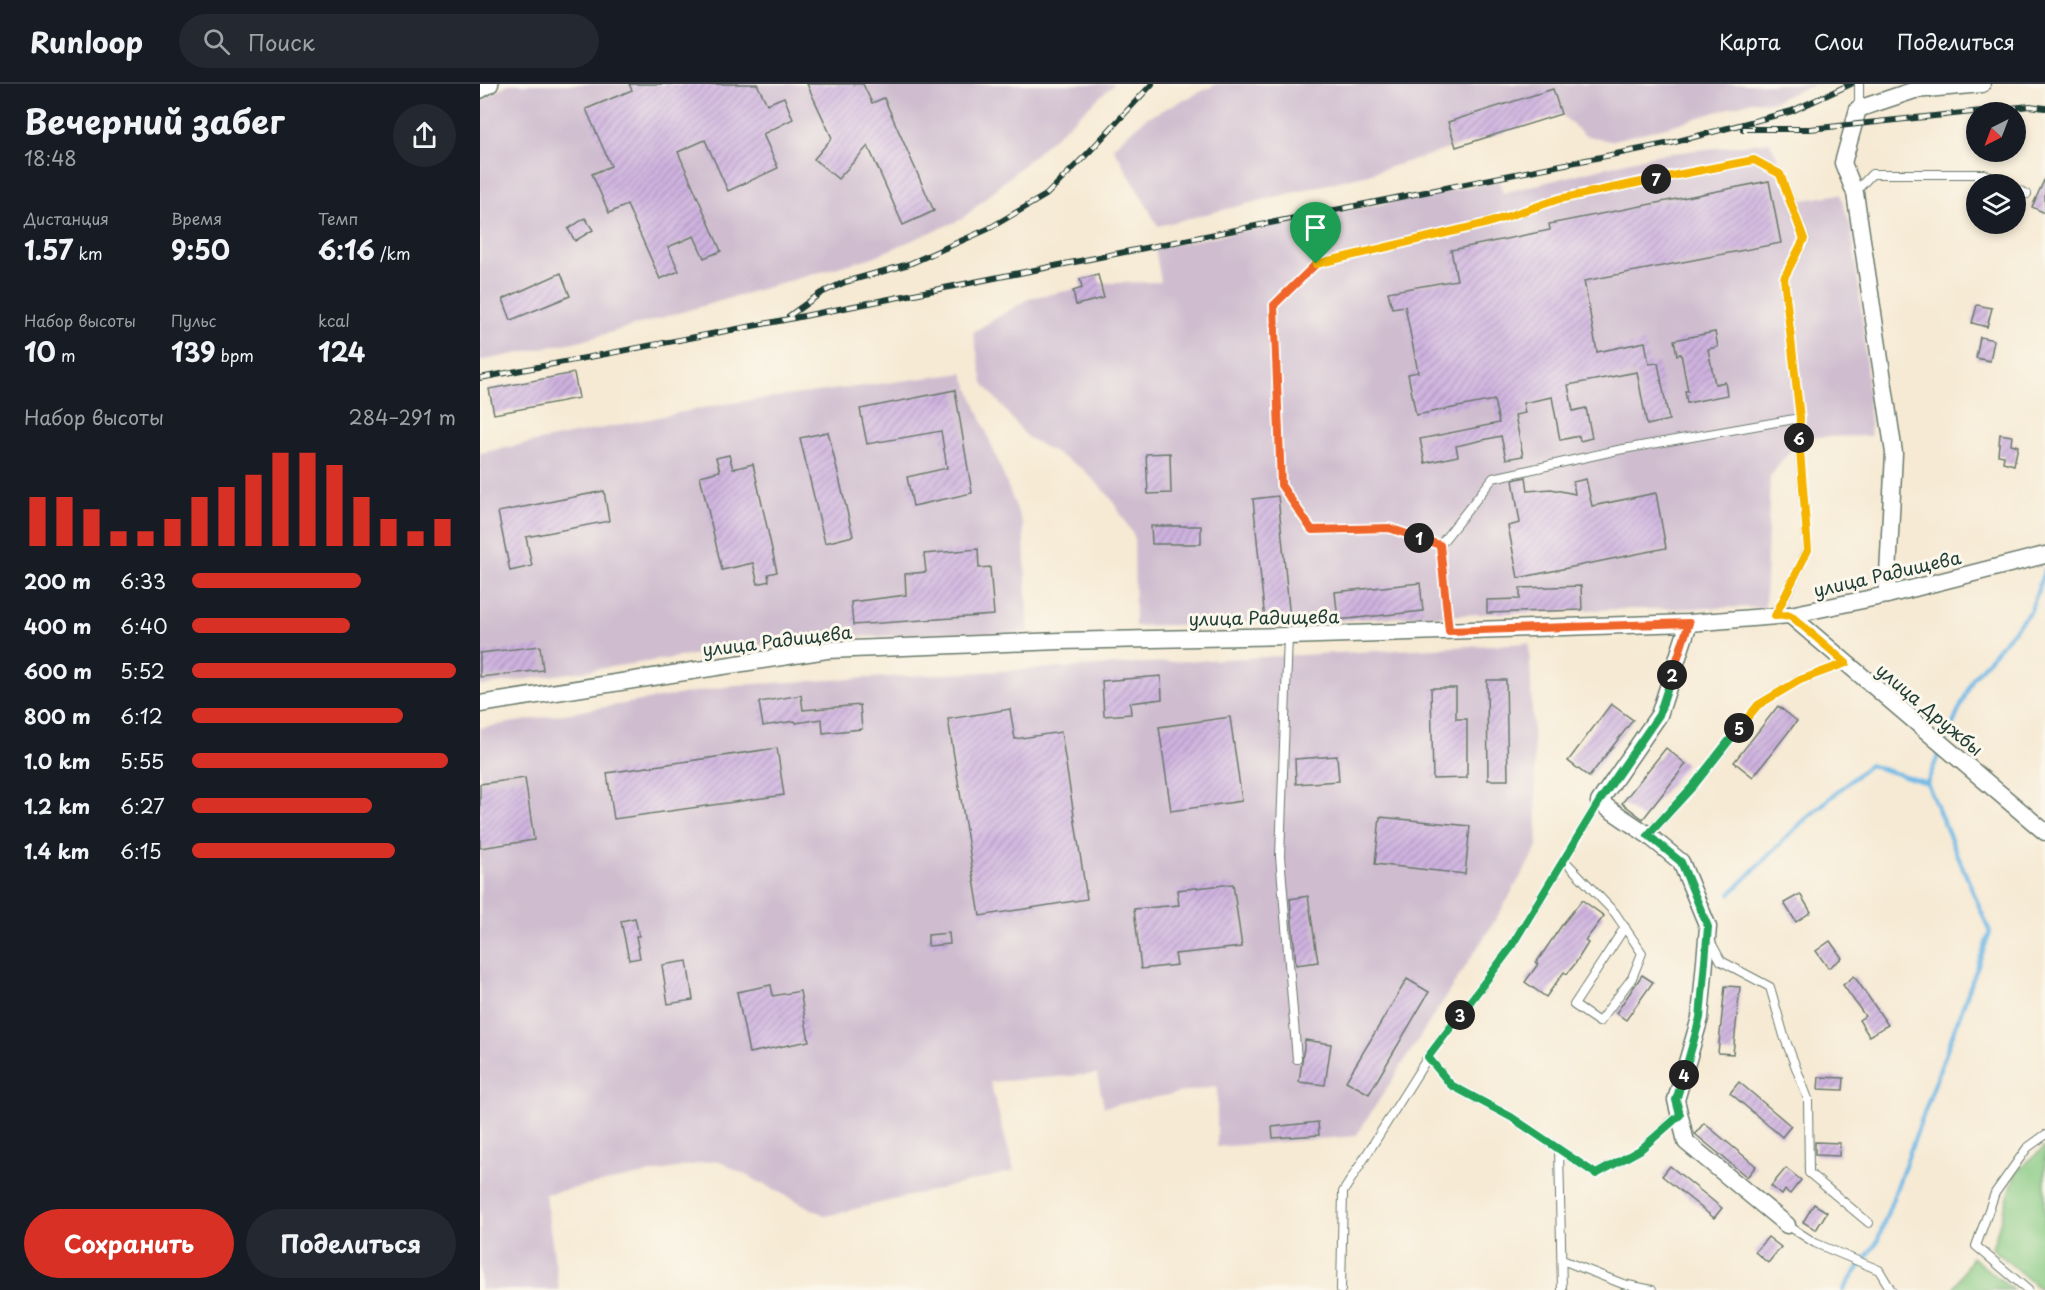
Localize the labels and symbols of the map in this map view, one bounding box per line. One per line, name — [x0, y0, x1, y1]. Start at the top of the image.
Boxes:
north arrow — [1966, 102, 2026, 162]
pin: 7 — [1641, 164, 1671, 194]
pin — [1290, 202, 1341, 264]
pin: 6 — [1784, 423, 1814, 453]
pin: 1 — [1404, 523, 1434, 553]
street label: улица Радищева — [1811, 543, 1964, 603]
street label: улица Радищева — [1188, 602, 1340, 632]
street label: улица Радищева — [701, 617, 854, 663]
street label: улица Дружбы — [1871, 656, 1989, 762]
pin: 2 — [1657, 660, 1687, 690]
pin: 5 — [1724, 713, 1754, 743]
pin: 3 — [1445, 1000, 1475, 1030]
pin: 4 — [1669, 1060, 1699, 1090]

